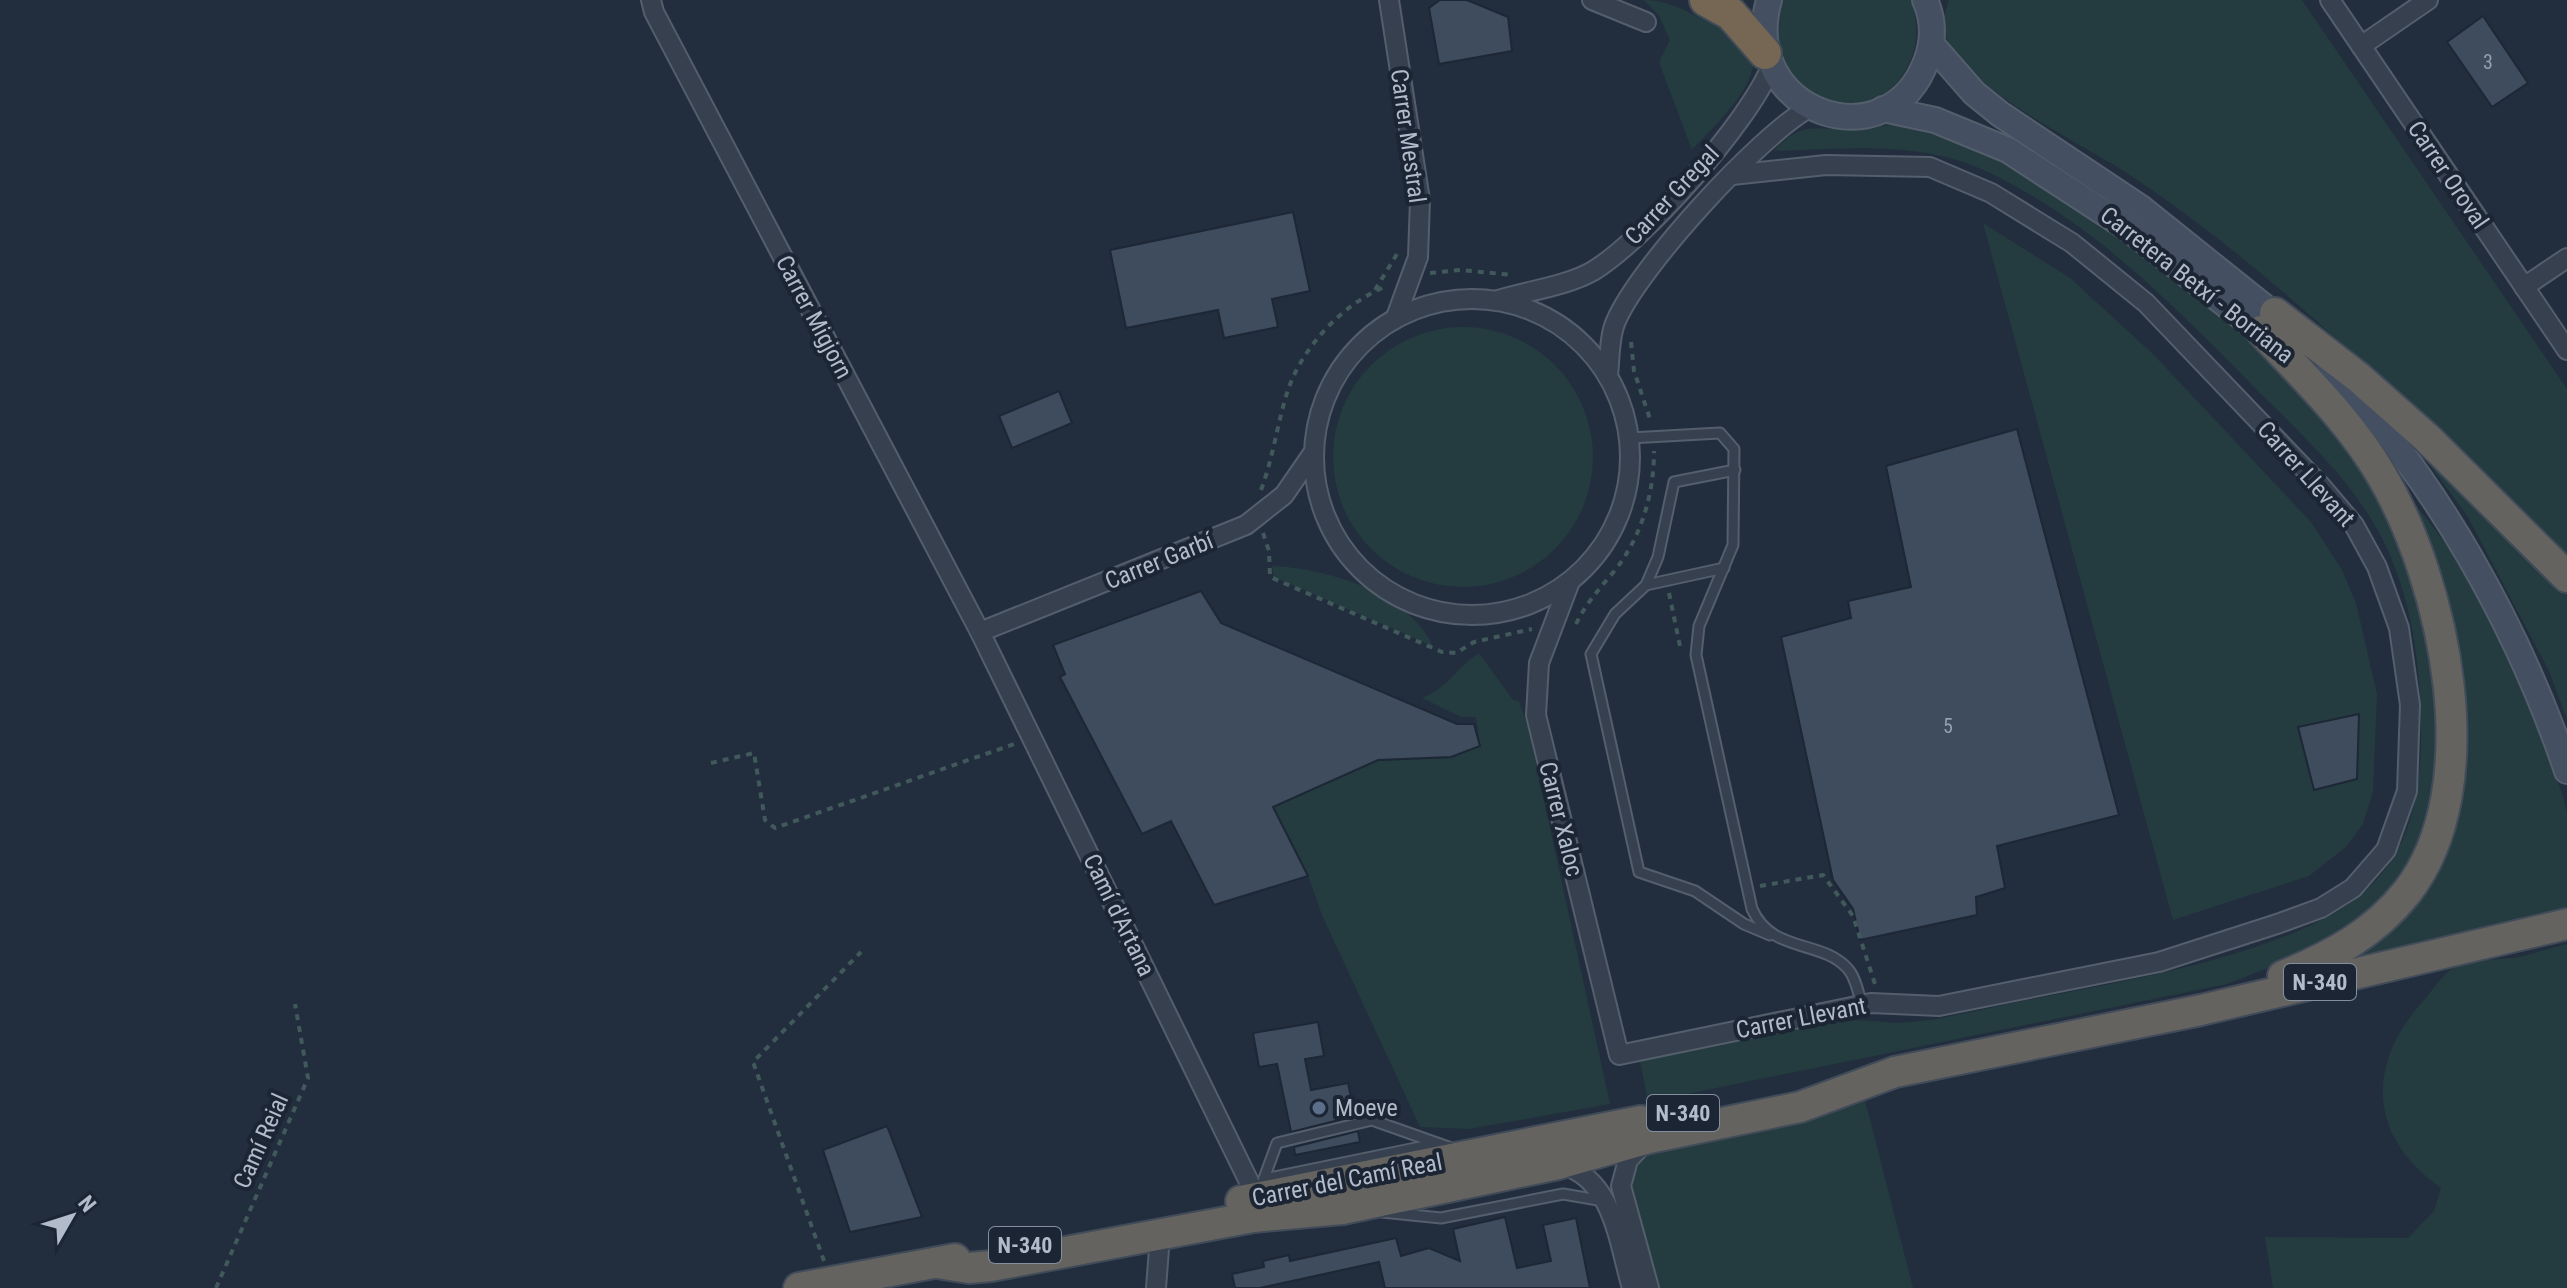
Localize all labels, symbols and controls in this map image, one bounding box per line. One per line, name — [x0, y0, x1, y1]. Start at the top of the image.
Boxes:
house number: 3 — [2483, 50, 2493, 74]
street label: Carrer Mestral — [1385, 67, 1431, 205]
street label: Carrer Oroval — [2402, 116, 2494, 234]
street label: Carrer Gregal — [1619, 140, 1725, 250]
street label: Carretera Betxí - Borriana — [2095, 201, 2299, 369]
street label: Carrer Migjorn — [770, 251, 858, 383]
street label: Carrer Llevant — [2251, 416, 2361, 532]
street label: Carrer Garbí — [1101, 526, 1218, 595]
house number: 5 — [1943, 714, 1953, 738]
street label: Carrer Xaloc — [1533, 759, 1589, 879]
street label: Camí d'Artana — [1077, 849, 1161, 981]
road number: N-340 — [2284, 964, 2356, 1000]
street label: Carrer Llevant — [1734, 992, 1868, 1044]
street label: Camí Reial — [228, 1089, 294, 1193]
place label: Moeve — [1335, 1094, 1398, 1122]
road number: N-340 — [1647, 1095, 1719, 1131]
marker: Moeve — [1310, 1099, 1328, 1117]
street label: Carrer del Camí Real — [1250, 1148, 1444, 1212]
north arrow — [32, 1176, 112, 1256]
text: N — [73, 1191, 101, 1217]
road number: N-340 — [989, 1227, 1061, 1263]

